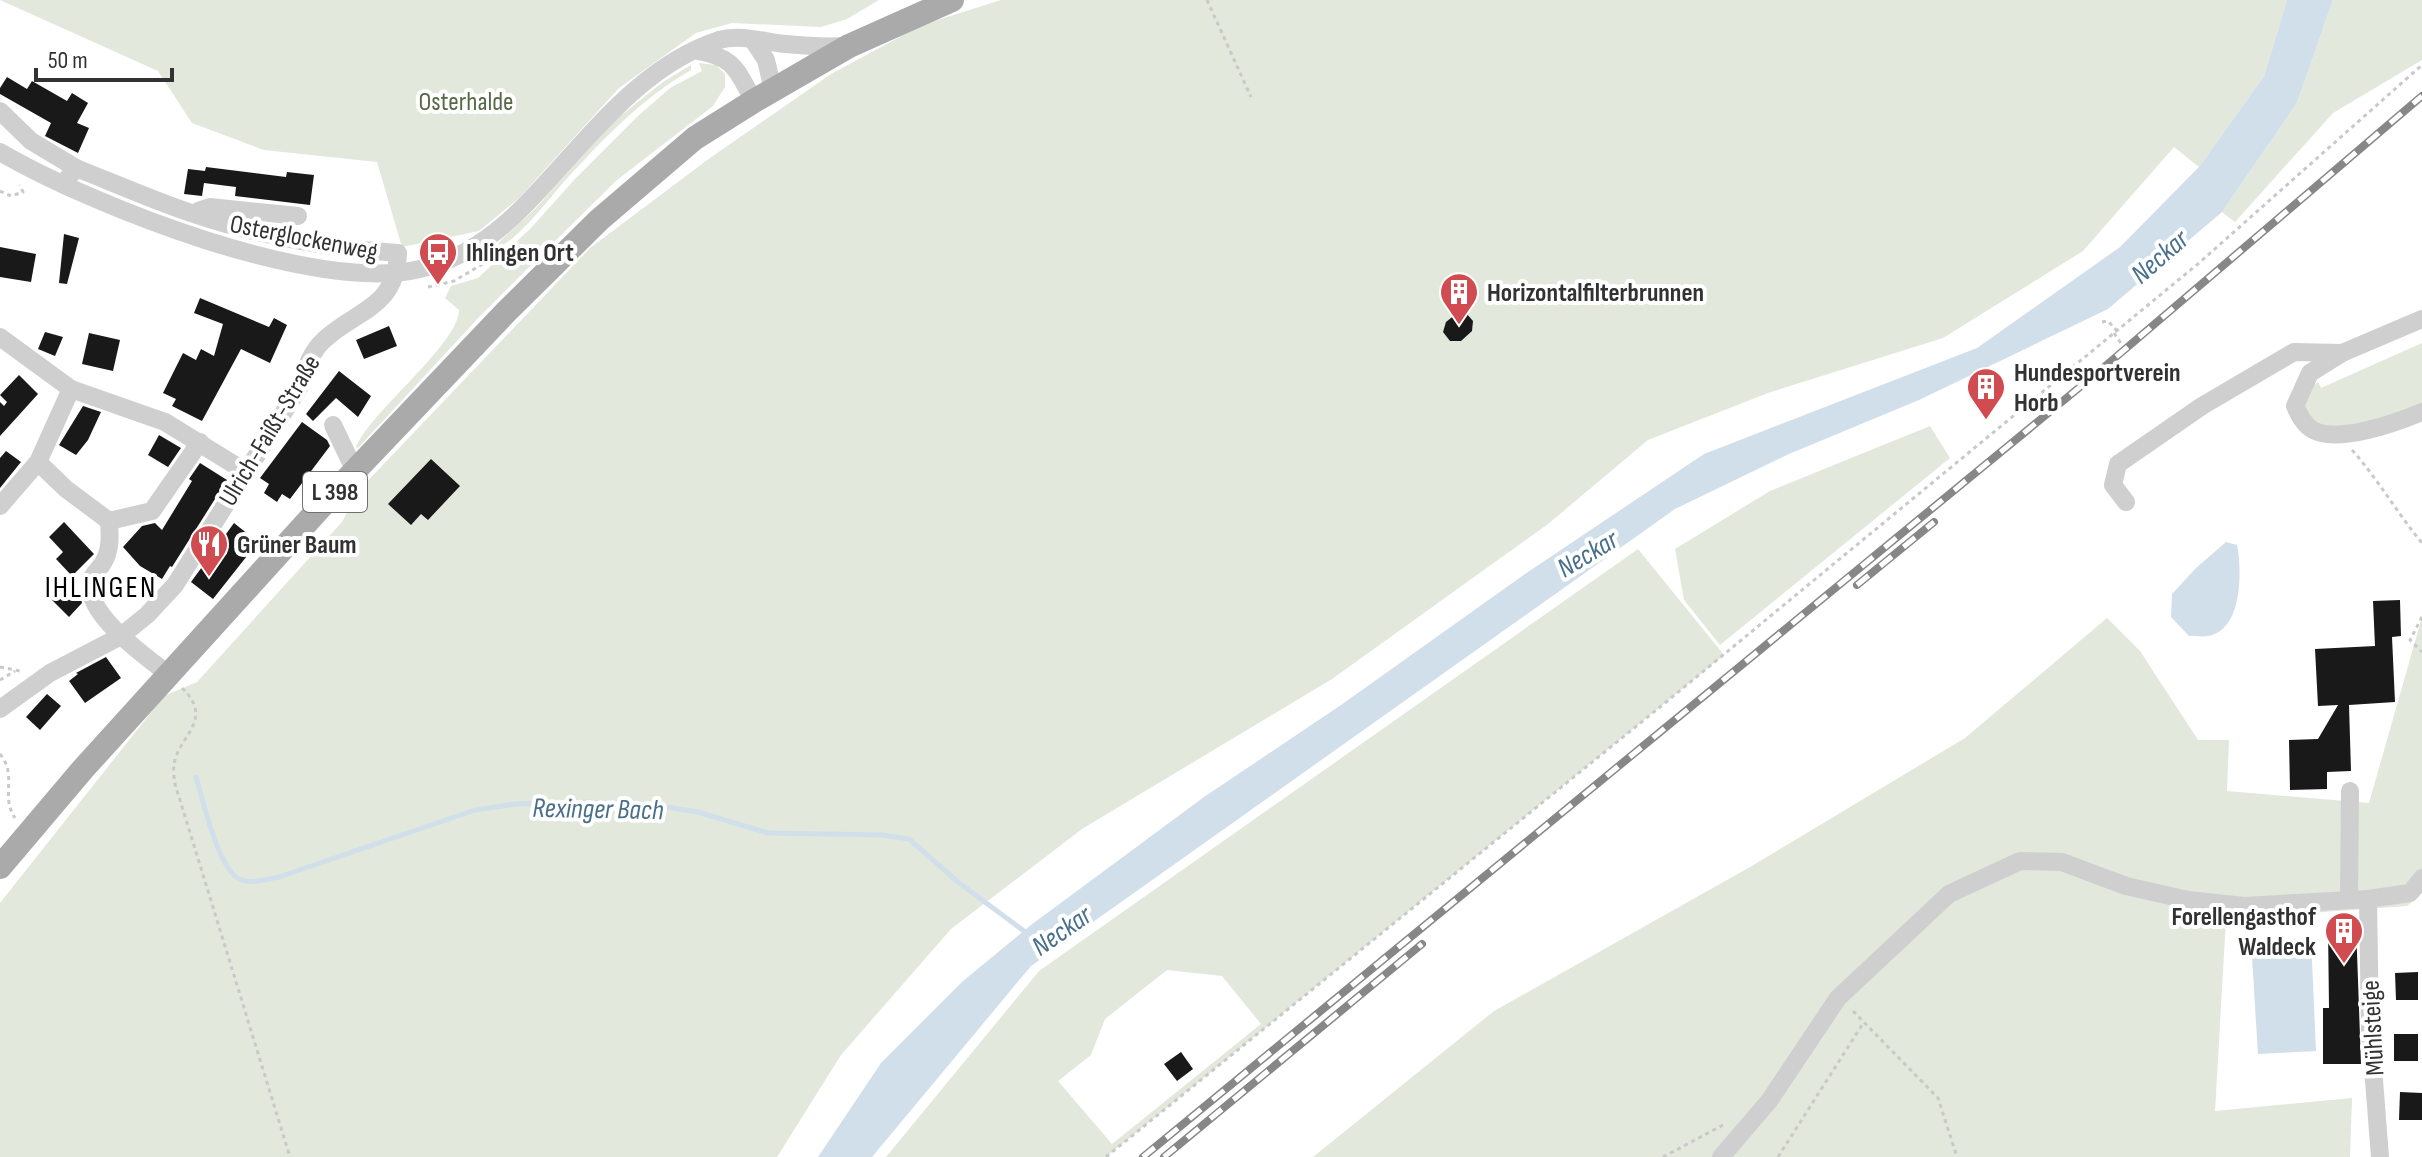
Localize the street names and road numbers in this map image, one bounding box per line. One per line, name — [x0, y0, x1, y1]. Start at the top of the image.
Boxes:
street label: Osterglockenweg — [227, 209, 380, 268]
street label: Ulrich-Faißt-Straße — [213, 350, 328, 512]
road number: L 398 — [303, 472, 367, 512]
street label: Mühlsteige — [2356, 980, 2391, 1076]

